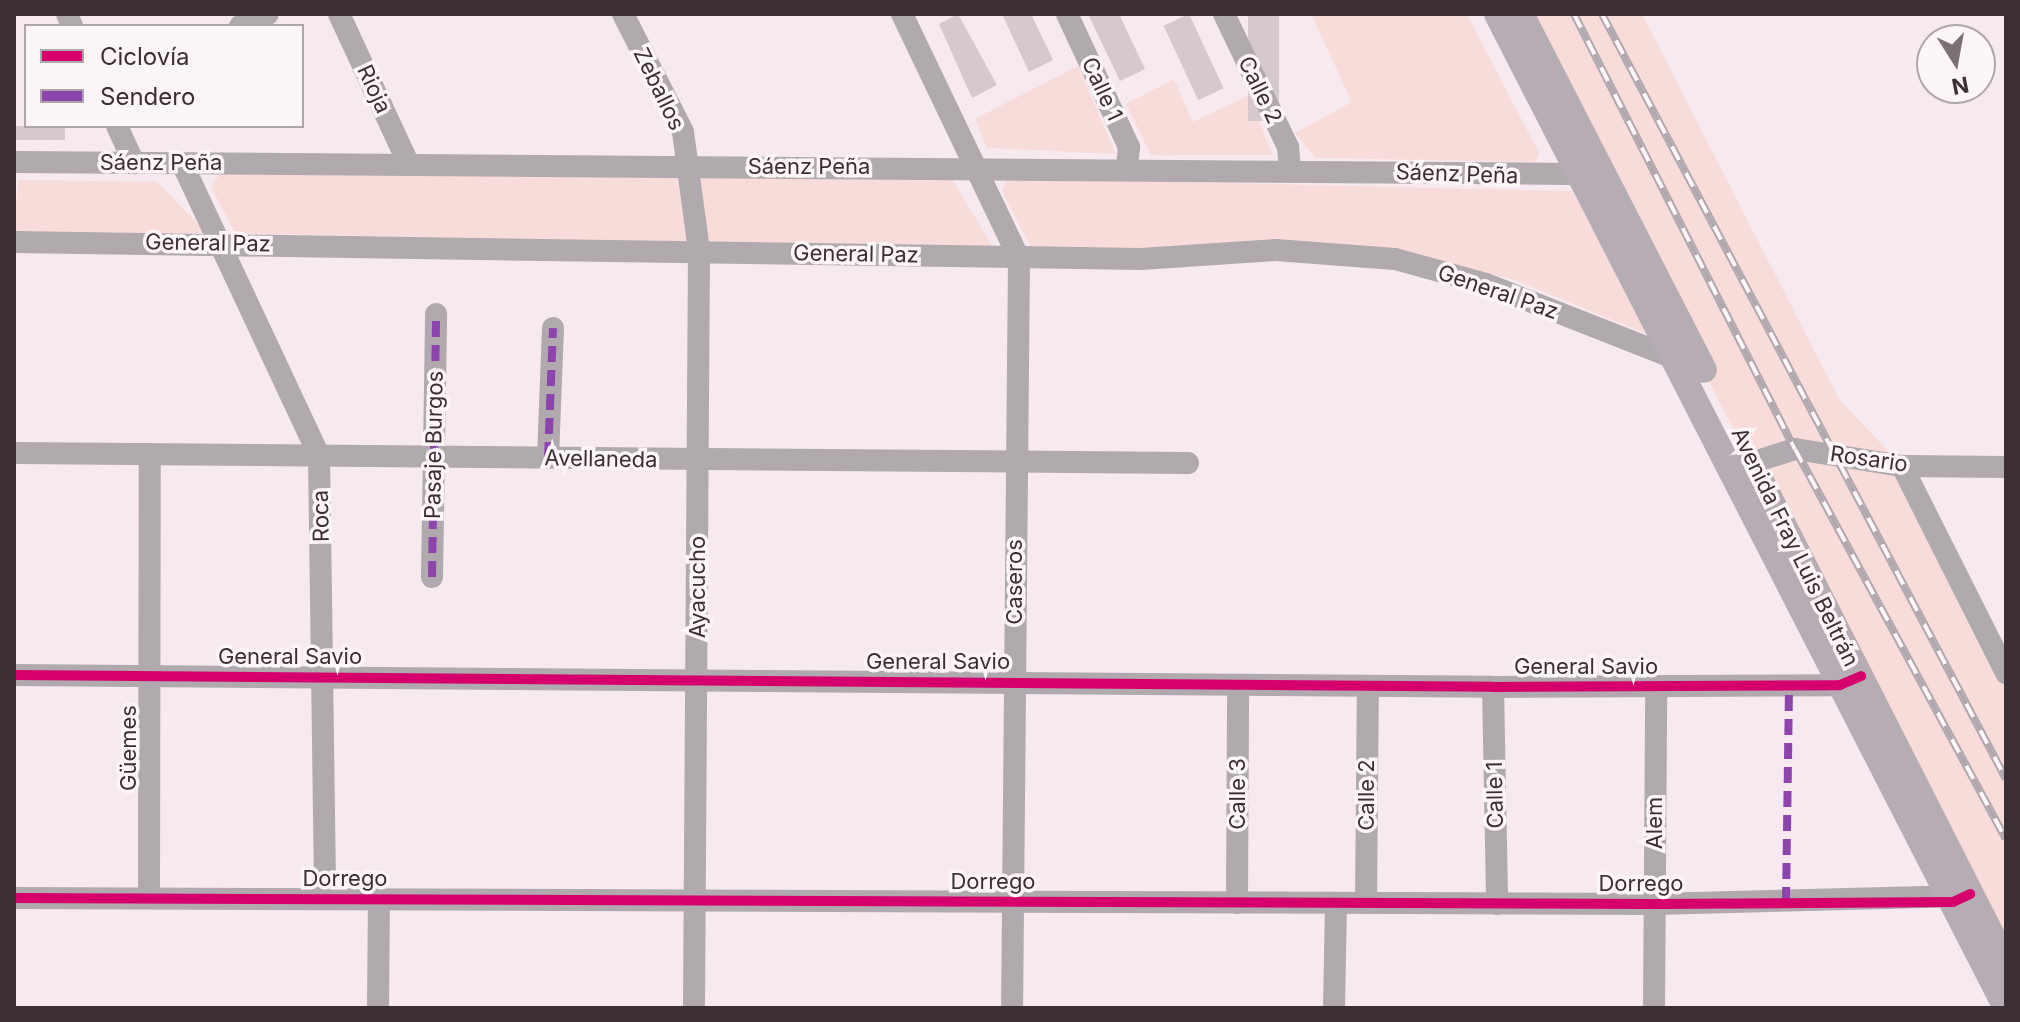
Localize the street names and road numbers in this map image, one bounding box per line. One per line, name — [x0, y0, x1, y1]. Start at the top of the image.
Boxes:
street label: Zeballos — [628, 44, 690, 134]
street label: Calle 2 — [1232, 52, 1288, 128]
street label: Calle 1 — [1076, 53, 1128, 125]
street label: Rioja — [351, 61, 397, 117]
street label: Sáenz Peña — [100, 150, 222, 176]
street label: Sáenz Peña — [748, 154, 870, 180]
street label: Sáenz Peña — [1395, 159, 1519, 189]
street label: General Paz — [145, 229, 271, 257]
street label: General Paz — [793, 240, 919, 268]
street label: General Paz — [1434, 259, 1562, 325]
street label: Pasaje Burgos — [420, 371, 448, 519]
street label: Avenida Fray Luis Beltrán — [1726, 423, 1864, 671]
street label: Rosario — [1828, 440, 1910, 478]
street label: Avellaneda — [544, 445, 658, 473]
street label: Roca — [307, 490, 335, 542]
street label: Ayacucho — [685, 536, 711, 638]
street label: Caseros — [1002, 539, 1028, 625]
street label: General Savio — [218, 644, 362, 670]
street label: General Savio — [866, 649, 1010, 675]
street label: General Savio — [1514, 654, 1658, 680]
street label: Güemes — [116, 705, 142, 791]
street label: Calle 3 — [1225, 758, 1251, 830]
street label: Calle 2 — [1354, 759, 1380, 831]
street label: Calle 1 — [1481, 761, 1509, 829]
street label: Alem — [1642, 797, 1668, 849]
street label: Dorrego — [302, 866, 388, 892]
street label: Dorrego — [950, 869, 1036, 895]
street label: Dorrego — [1598, 871, 1684, 897]

